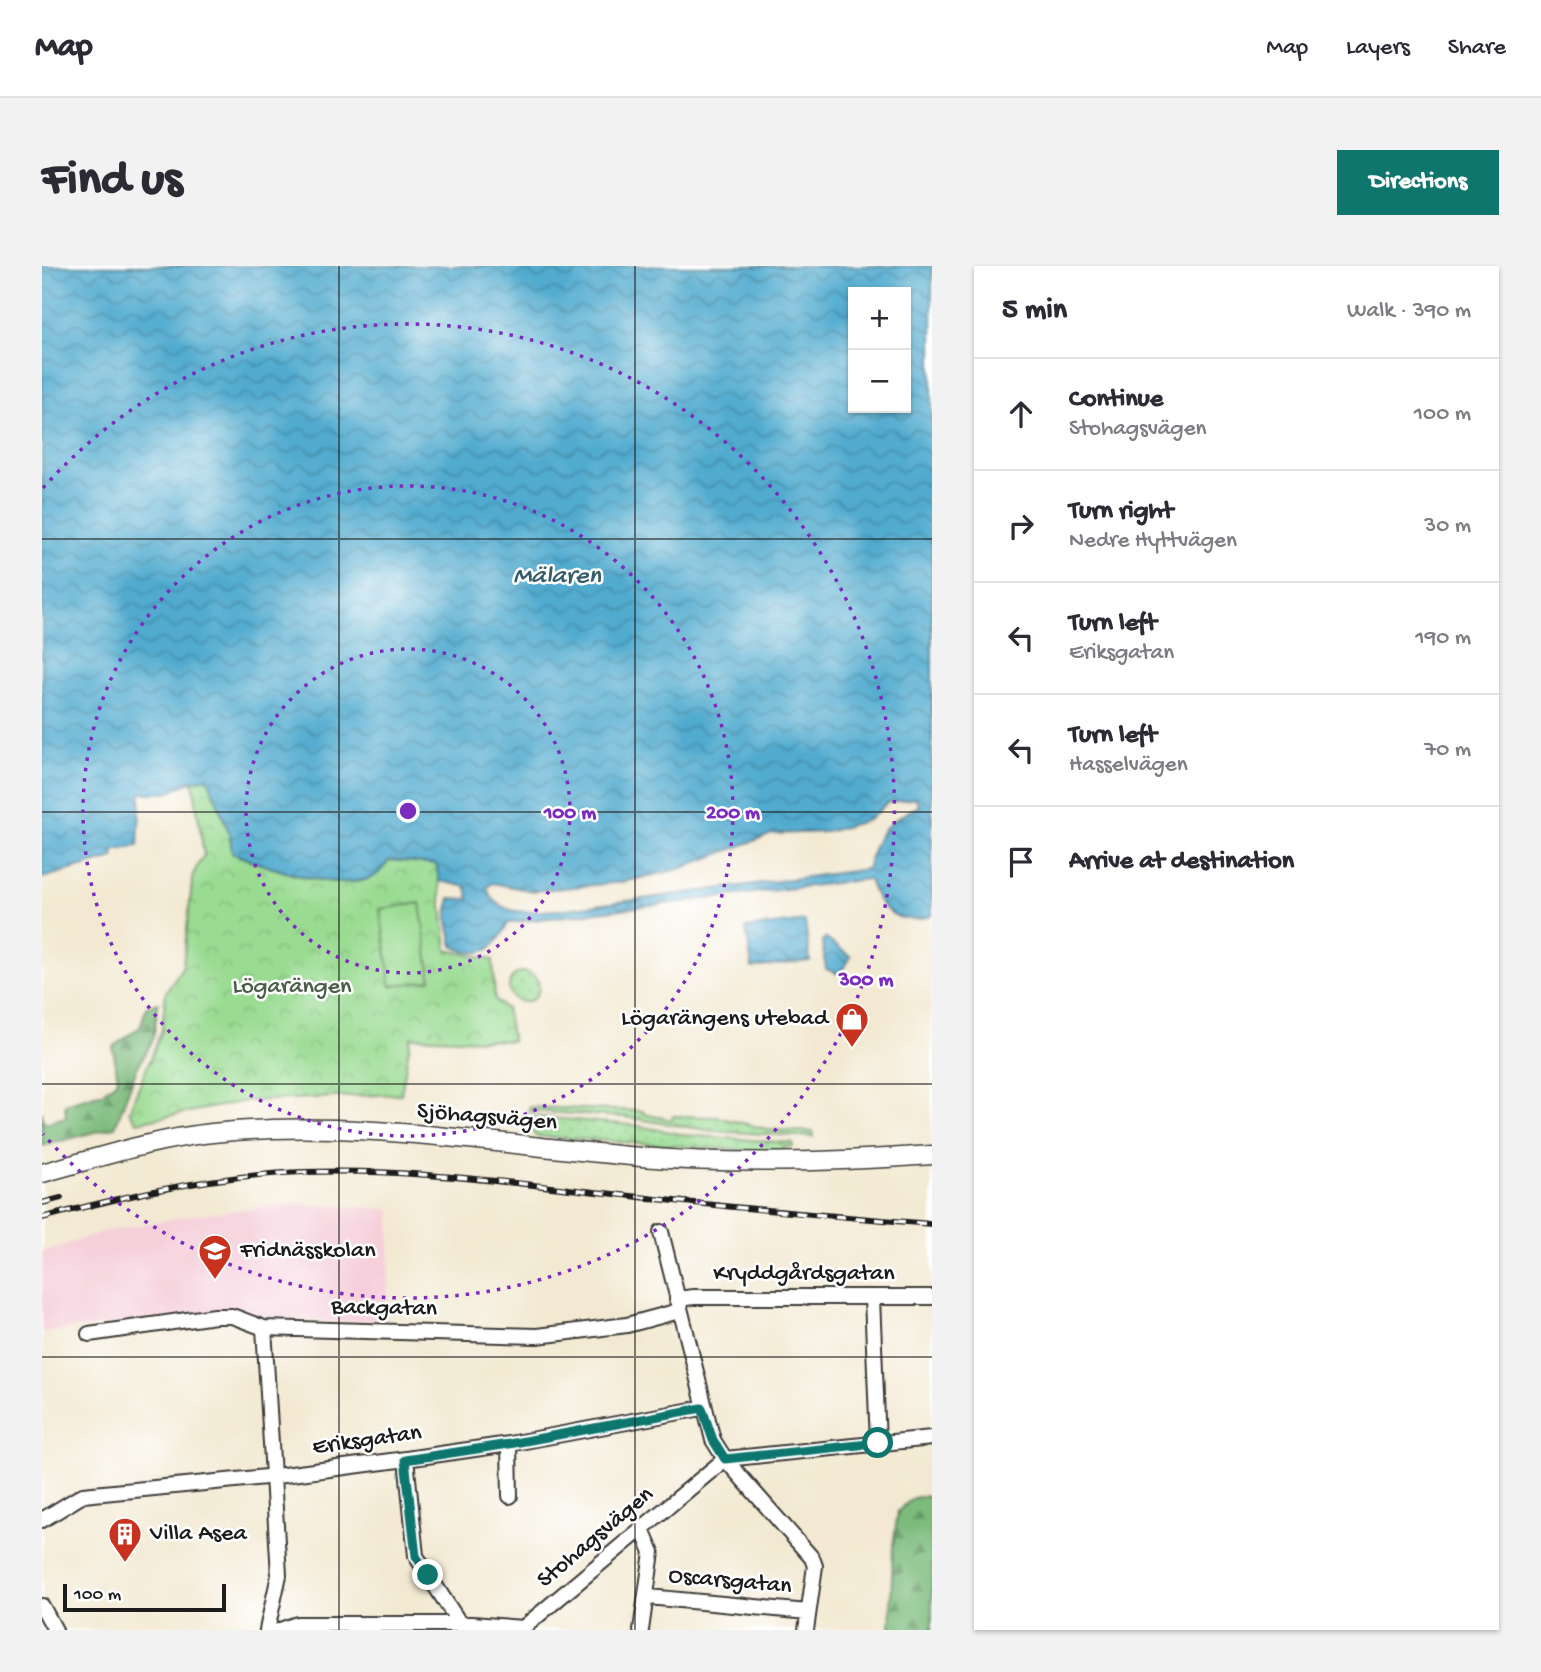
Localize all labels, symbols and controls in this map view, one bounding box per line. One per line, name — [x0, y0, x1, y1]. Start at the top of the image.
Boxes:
text: Map — [35, 29, 92, 67]
text: Map — [1266, 34, 1308, 63]
text: Layers — [1346, 34, 1410, 63]
text: Share — [1448, 34, 1506, 63]
button: Directions — [1337, 150, 1499, 215]
text: Find us — [42, 153, 182, 211]
map controls — [848, 287, 911, 413]
button: + — [848, 287, 911, 350]
text: 5 min — [1002, 294, 1067, 329]
text: Walk · 390 m — [1347, 298, 1471, 325]
button: − — [848, 350, 911, 413]
text: Continue — [1069, 385, 1163, 416]
icon: ahead — [1002, 395, 1040, 433]
text: 100 m — [1414, 401, 1471, 428]
text: Stohagsvägen — [1069, 416, 1206, 443]
text: Turn right — [1069, 497, 1173, 528]
icon: right — [1002, 507, 1040, 545]
text: 30 m — [1424, 513, 1471, 540]
text: Nedre Hyttvägen — [1069, 528, 1237, 555]
water label: Mälaren — [513, 562, 601, 593]
text: Turn left — [1069, 609, 1157, 640]
icon: left — [1002, 619, 1040, 657]
text: 190 m — [1415, 625, 1471, 652]
text: Eriksgatan — [1069, 640, 1174, 667]
text: Turn left — [1069, 721, 1157, 752]
icon: left — [1002, 731, 1040, 769]
text: 70 m — [1424, 737, 1471, 764]
text: Hasselvägen — [1069, 752, 1188, 779]
centre of rings — [396, 799, 420, 823]
text: 100 m — [543, 802, 596, 827]
text: 200 m — [706, 802, 760, 827]
icon: arrive — [1002, 843, 1040, 881]
text: Arrive at destination — [1069, 847, 1294, 878]
text: 300 m — [838, 969, 893, 994]
park label: Lögarängen — [233, 973, 352, 1002]
shop icon: Lögarängens utebad — [833, 1000, 871, 1049]
place label: Lögarängens utebad — [621, 1005, 830, 1034]
street label: Sjöhagsvägen — [416, 1097, 559, 1139]
school or university icon: Fridnässkolan — [196, 1232, 234, 1281]
place label: Fridnässkolan — [239, 1237, 376, 1266]
street label: Kryddgårdsgatan — [713, 1260, 895, 1289]
street label: Backgatan — [330, 1294, 438, 1324]
street label: Eriksgatan — [311, 1419, 424, 1463]
route start — [862, 1427, 893, 1458]
street label: Stohagsvägen — [532, 1480, 661, 1595]
building icon: Villa Asea — [106, 1515, 144, 1564]
place label: Villa Asea — [149, 1520, 248, 1549]
route end — [412, 1559, 443, 1590]
street label: Oscarsgatan — [667, 1562, 793, 1602]
scale bar — [63, 1581, 226, 1613]
text: 100 m — [74, 1584, 121, 1607]

